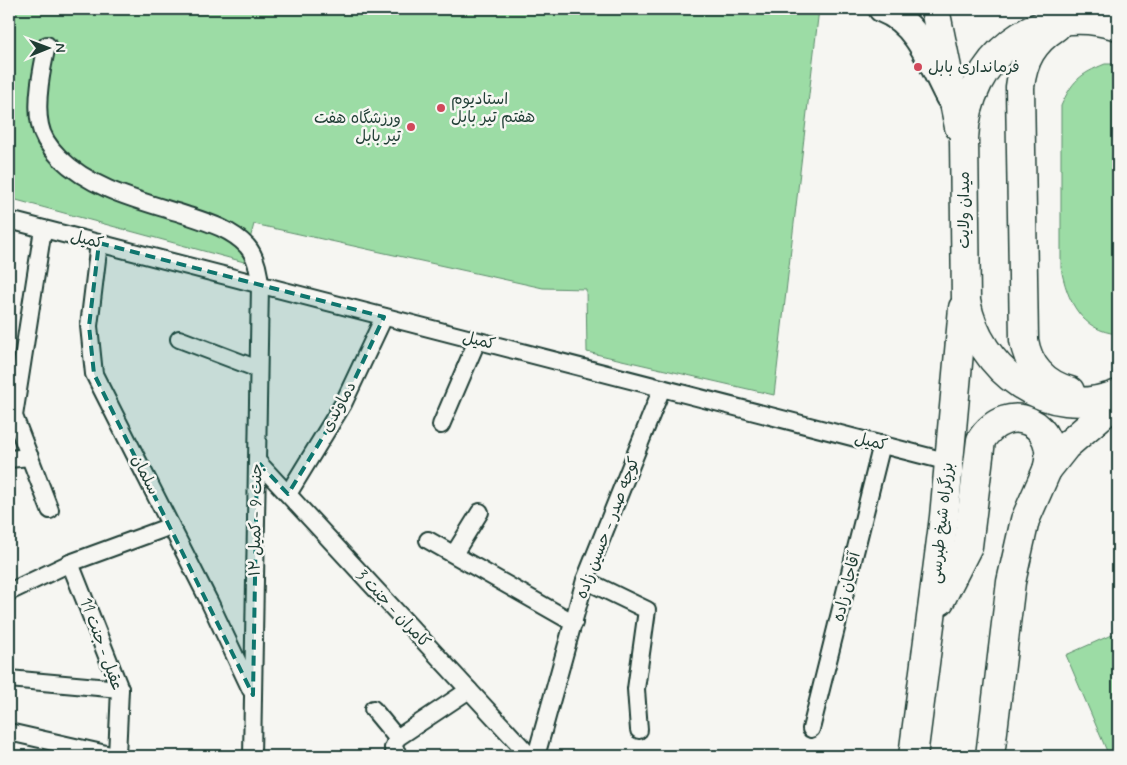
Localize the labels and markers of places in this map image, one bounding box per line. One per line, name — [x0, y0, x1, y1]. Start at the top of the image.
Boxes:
place label: فرمانداری بابل — [928, 57, 1020, 78]
marker: فرمانداری بابل — [912, 61, 924, 73]
place label: استادیوم هفتم تیر بابل — [451, 89, 535, 129]
marker: استادیوم هفتم تیر بابل — [435, 102, 447, 114]
place label: ورزشگاه هفت تیر بابل — [314, 108, 401, 147]
marker: ورزشگاه هفت تیر بابل — [405, 121, 417, 133]

